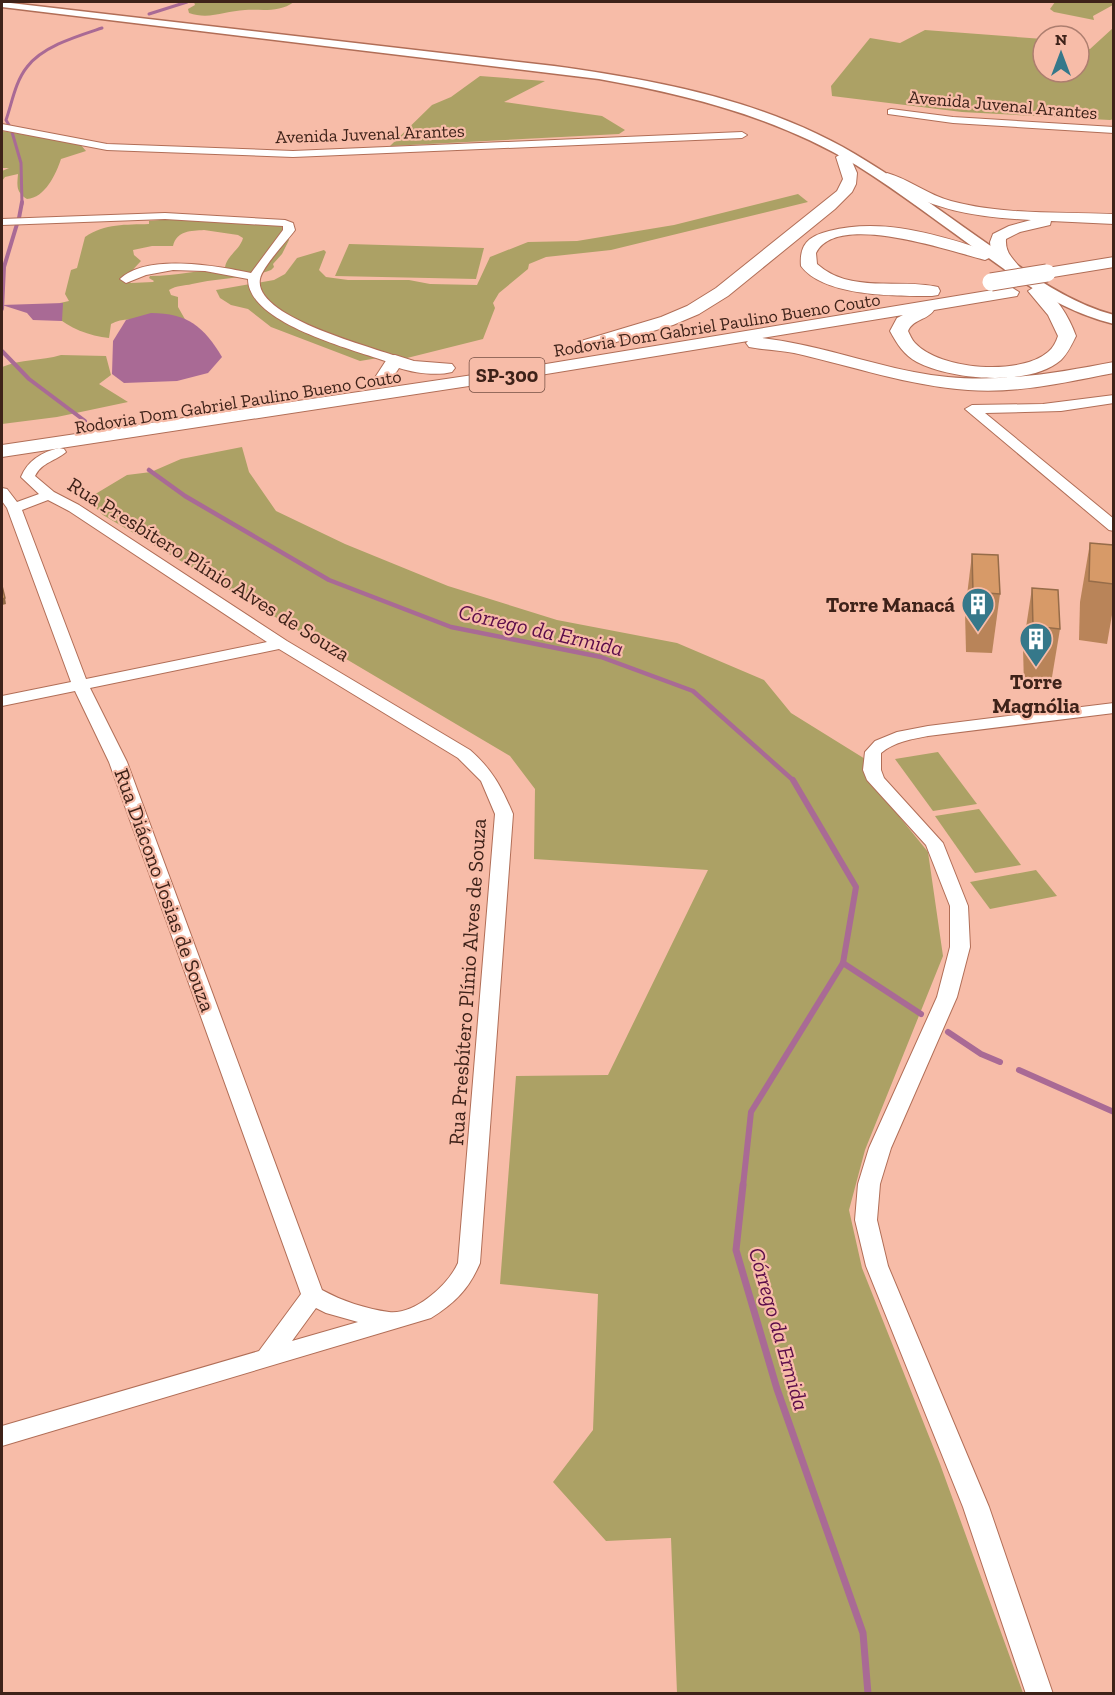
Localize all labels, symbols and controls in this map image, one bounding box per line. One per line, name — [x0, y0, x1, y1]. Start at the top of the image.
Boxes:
north arrow — [1031, 24, 1091, 84]
text: N — [1055, 30, 1067, 49]
street label: Avenida Juvenal Arantes — [908, 86, 1098, 124]
street label: Avenida Juvenal Arantes — [275, 120, 465, 148]
street label: Rodovia Dom Gabriel Paulino Bueno Couto — [552, 288, 882, 362]
road number: SP-300 — [470, 358, 544, 392]
street label: Rodovia Dom Gabriel Paulino Bueno Couto — [73, 365, 403, 439]
street label: Rua Presbítero Plínio Alves de Souza — [63, 472, 355, 666]
building icon: Torre Manacá — [960, 586, 996, 633]
place label: Torre Manacá — [826, 592, 955, 617]
water label: Córrego da Ermida — [456, 598, 626, 662]
building icon: Torre Magnólia — [1018, 621, 1054, 668]
place label: Torre Magnólia — [992, 669, 1080, 718]
street label: Rua Diácono Josias de Souza — [109, 765, 221, 1015]
street label: Rua Presbítero Plínio Alves de Souza — [443, 818, 491, 1146]
water label: Córrego da Ermida — [743, 1244, 815, 1414]

